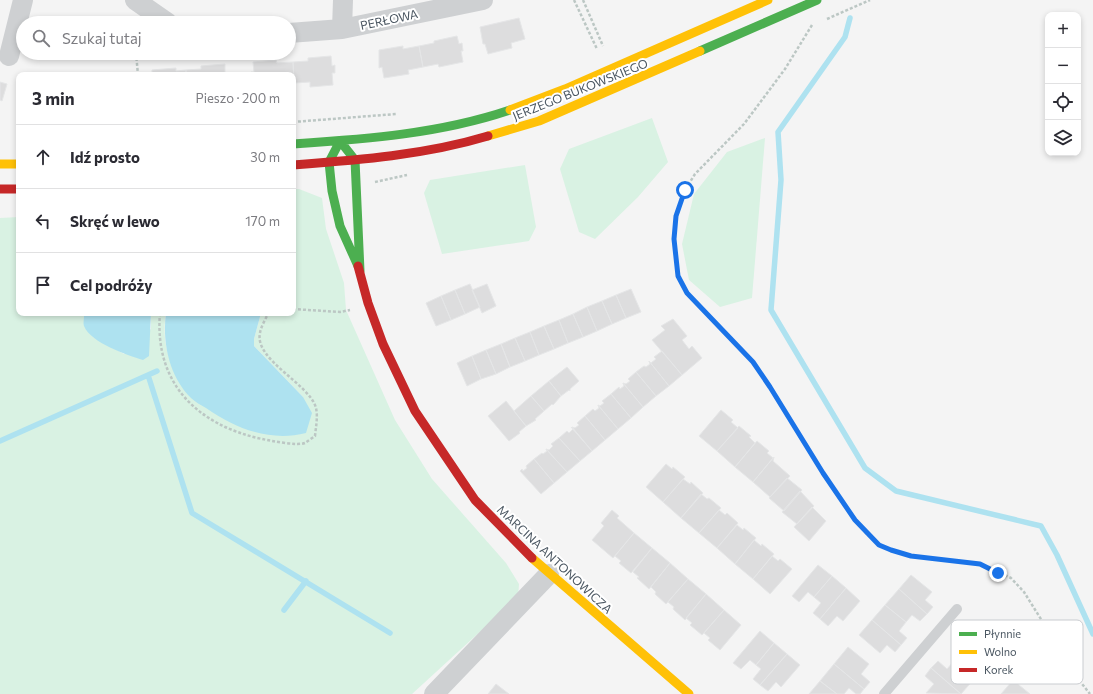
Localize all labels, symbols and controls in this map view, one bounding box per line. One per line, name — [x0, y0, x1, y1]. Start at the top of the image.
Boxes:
street label: PERŁOWA — [359, 6, 419, 32]
map controls — [1045, 12, 1081, 156]
button: + — [1045, 12, 1081, 48]
search box — [16, 16, 296, 60]
icon: search — [30, 27, 52, 49]
text: Szukaj tutaj — [62, 29, 142, 47]
button: − — [1045, 48, 1081, 84]
street label: JERZEGO BUKOWSKIEGO — [510, 55, 650, 124]
button: locate — [1045, 84, 1081, 120]
text: 3 min — [32, 88, 75, 109]
text: Pieszo · 200 m — [196, 90, 280, 106]
button: layers — [1045, 120, 1081, 156]
icon: ahead — [32, 146, 54, 168]
text: Idź prosto — [70, 148, 140, 166]
text: 30 m — [250, 149, 280, 165]
route start — [676, 181, 694, 199]
icon: left — [32, 210, 54, 232]
text: Skręć w lewo — [70, 212, 160, 230]
text: 170 m — [245, 213, 280, 229]
icon: arrive — [32, 274, 54, 296]
text: Cel podróży — [70, 276, 153, 294]
street label: MARCINA ANTONOWICZA — [495, 502, 615, 616]
route end — [989, 564, 1007, 582]
legend — [951, 620, 1083, 684]
text: Płynnie — [984, 627, 1021, 640]
text: Wolno — [984, 645, 1017, 658]
text: Korek — [984, 663, 1014, 676]

